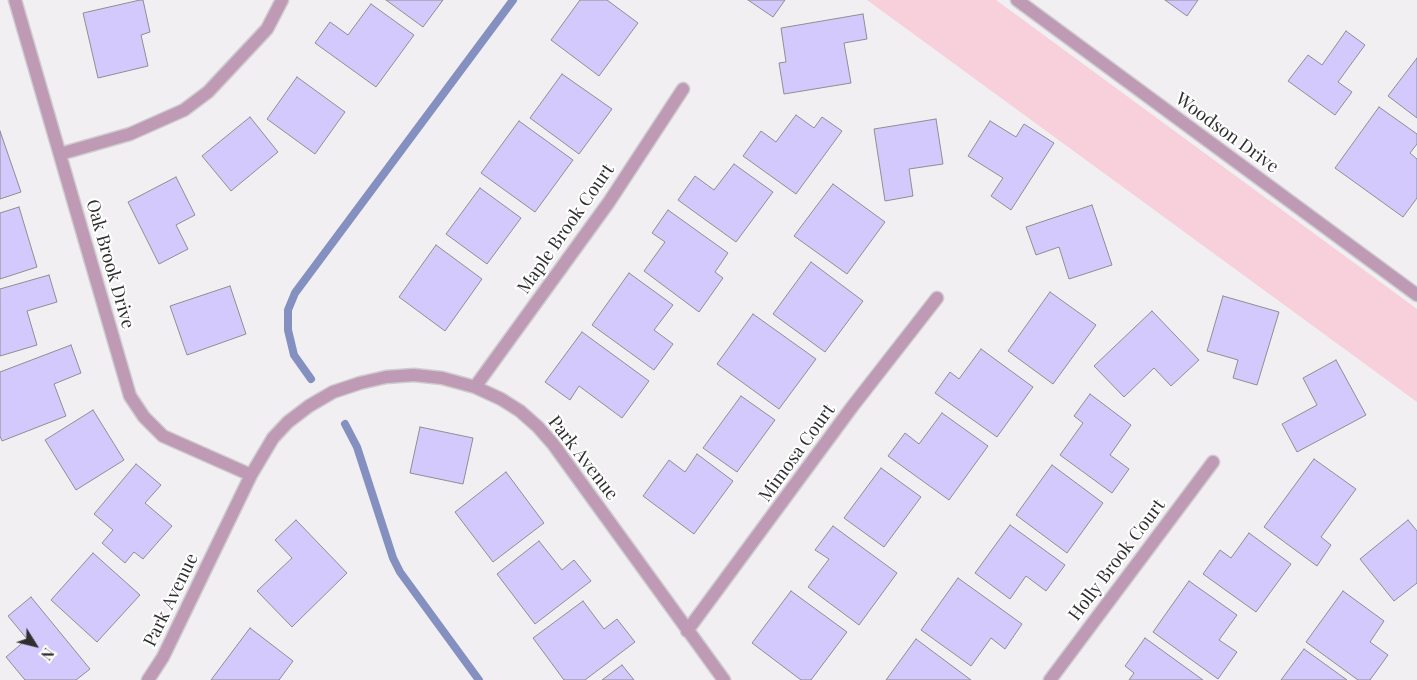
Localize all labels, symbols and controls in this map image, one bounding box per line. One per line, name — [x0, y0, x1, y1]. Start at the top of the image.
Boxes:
street label: Woodson Drive — [1171, 88, 1283, 178]
street label: Maple Brook Court — [513, 160, 619, 298]
street label: Oak Brook Drive — [81, 197, 139, 331]
street label: Mimosa Court — [754, 400, 840, 506]
street label: Park Avenue — [543, 412, 623, 504]
street label: Holly Brook Court — [1064, 495, 1170, 625]
street label: Park Avenue — [139, 550, 203, 650]
north arrow — [10, 620, 60, 670]
text: N — [37, 644, 58, 664]

